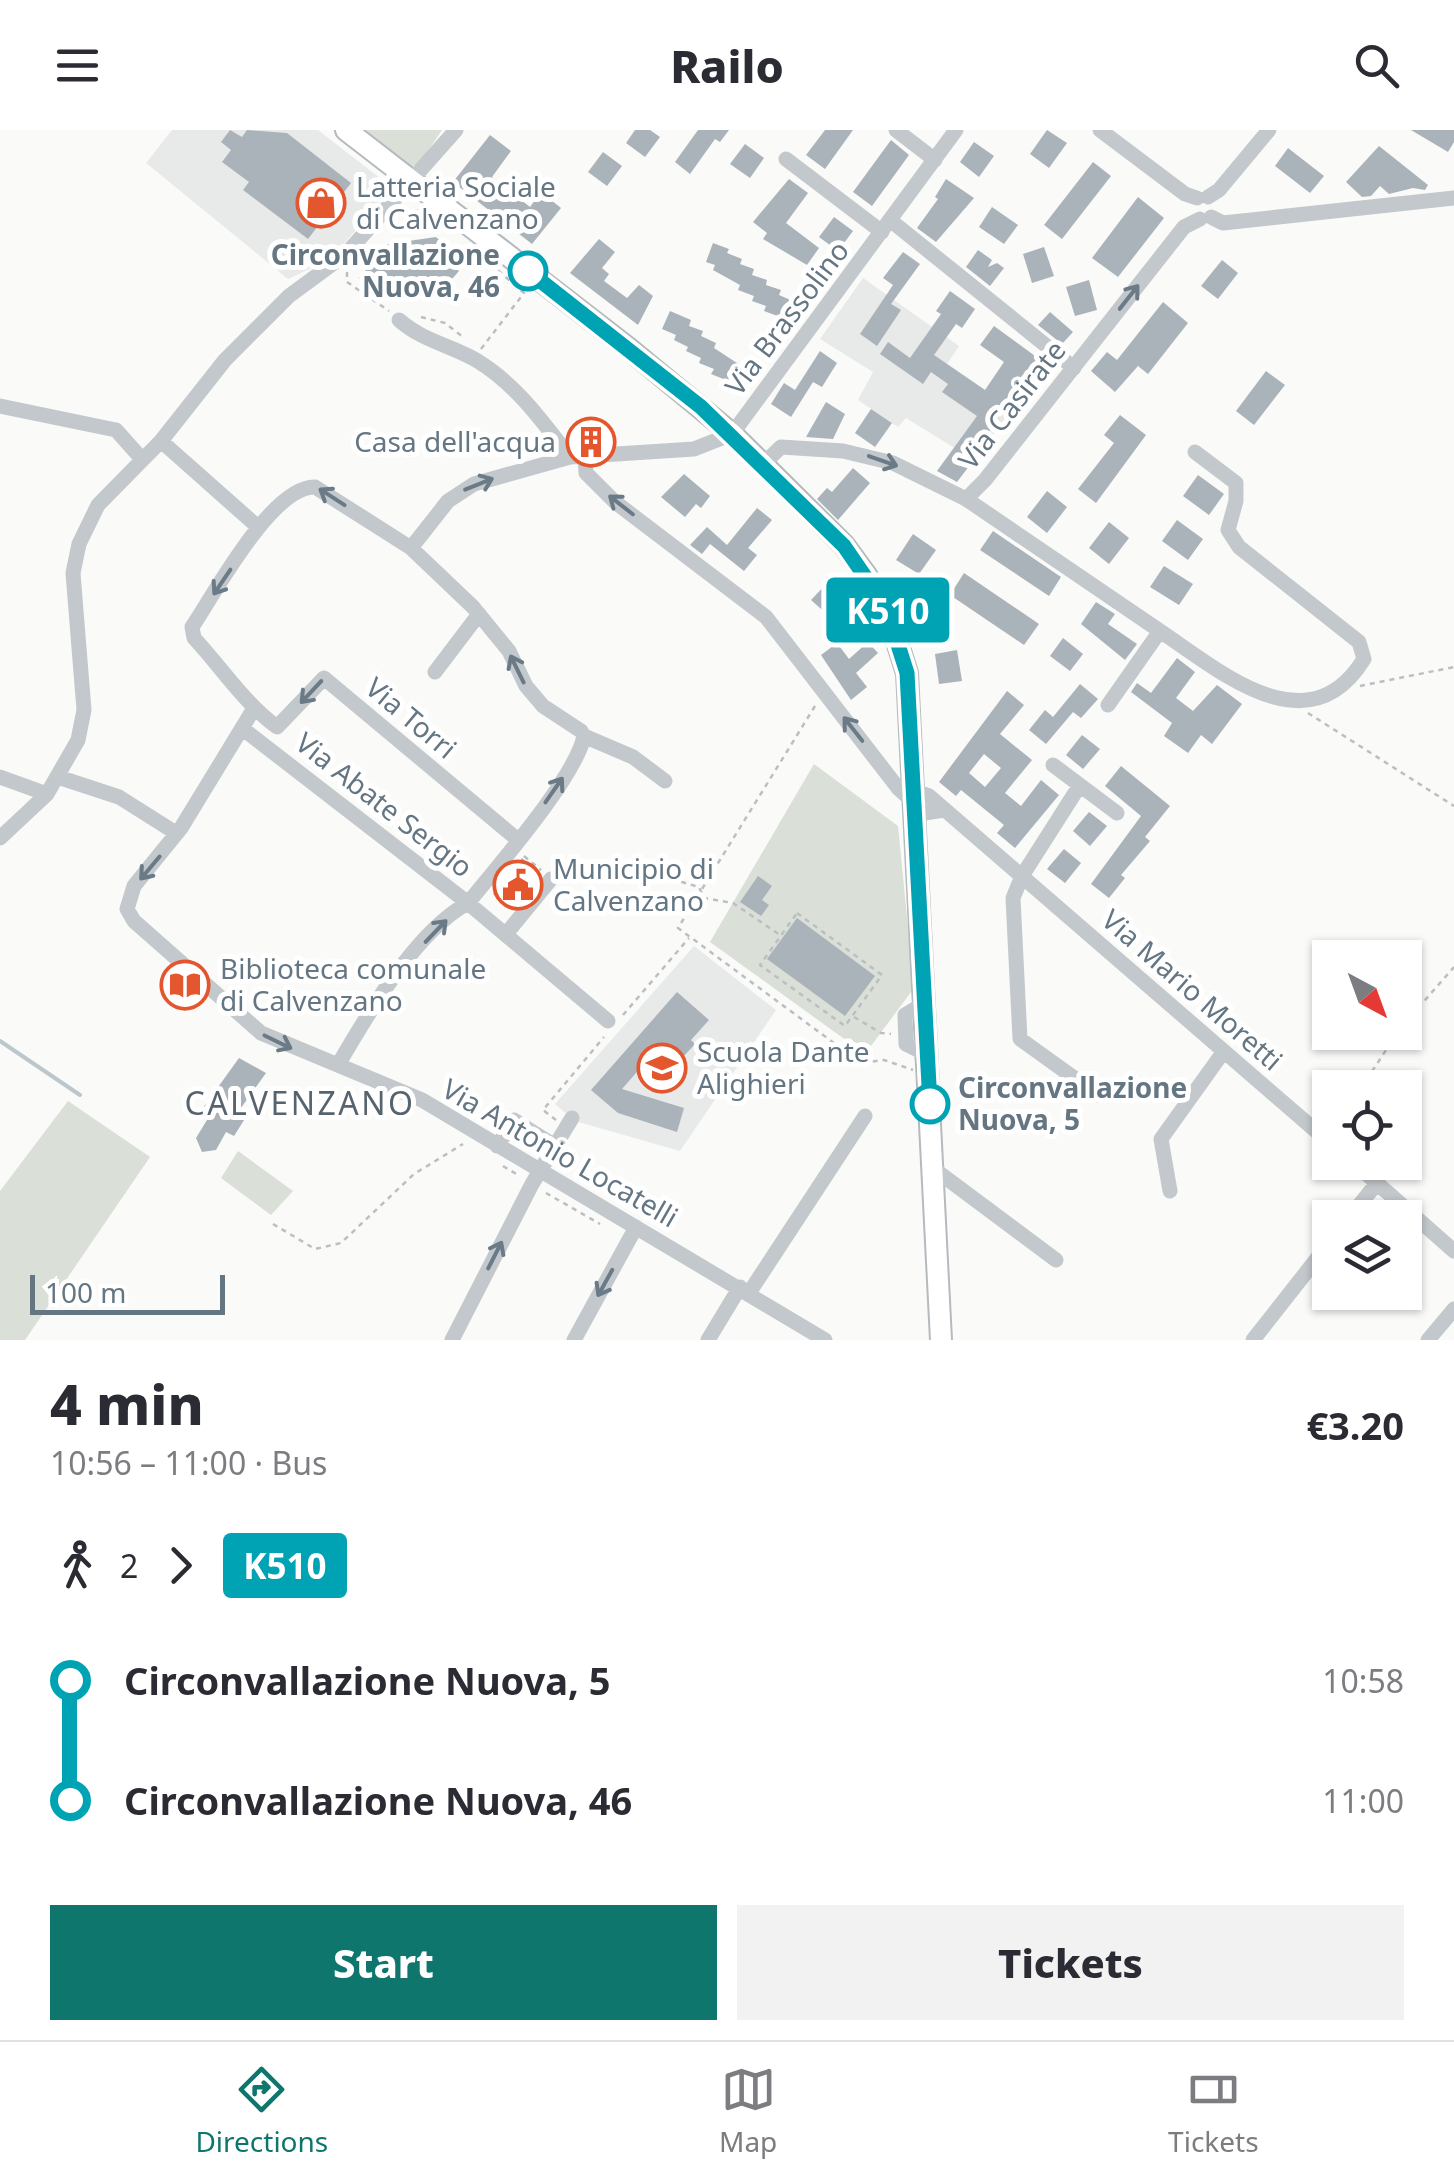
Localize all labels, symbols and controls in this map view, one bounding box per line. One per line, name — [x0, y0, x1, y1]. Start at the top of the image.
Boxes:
text: Railo — [670, 35, 784, 96]
icon: menu — [50, 38, 105, 93]
icon: search — [1349, 38, 1404, 93]
place label: Latteria Sociale di Calvenzano — [356, 167, 556, 237]
shop icon: Latteria Sociale di Calvenzano — [295, 177, 347, 229]
street label: Via Brassolino — [716, 232, 857, 402]
place label: Circonvallazione Nuova, 46 — [271, 235, 500, 305]
marker: Circonvallazione Nuova, 46 — [509, 252, 547, 290]
one-way arrow — [1118, 284, 1139, 311]
street label: Via Casirate — [949, 332, 1073, 477]
building icon: Casa dell'acqua — [565, 416, 617, 468]
place label: Casa dell'acqua — [354, 422, 556, 460]
one-way arrow — [867, 454, 898, 472]
one-way arrow — [463, 474, 494, 492]
one-way arrow — [319, 487, 347, 508]
one-way arrow — [608, 495, 635, 516]
one-way arrow — [212, 567, 233, 595]
line badge: K510 — [818, 578, 958, 642]
text: K510 — [846, 587, 930, 634]
one-way arrow — [507, 654, 526, 684]
street label: Via Torri — [358, 668, 465, 766]
one-way arrow — [299, 679, 323, 703]
one-way arrow — [842, 716, 863, 743]
street label: Via Abate Sergio — [288, 723, 481, 885]
one-way arrow — [543, 777, 564, 804]
place label: Municipio di Calvenzano — [553, 849, 714, 919]
one-way arrow — [138, 855, 161, 880]
public building icon: Municipio di Calvenzano — [492, 859, 544, 911]
street label: Via Mario Moretti — [1094, 900, 1291, 1078]
one-way arrow — [424, 919, 448, 943]
north arrow — [1312, 940, 1422, 1050]
map controls — [1312, 940, 1422, 1310]
place label: Biblioteca comunale di Calvenzano — [220, 949, 486, 1019]
library icon: Biblioteca comunale di Calvenzano — [159, 959, 211, 1011]
place label: Scuola Dante Alighieri — [697, 1032, 870, 1102]
one-way arrow — [262, 1033, 292, 1052]
school or university icon: Scuola Dante Alighieri — [636, 1042, 688, 1094]
place label: Circonvallazione Nuova, 5 — [958, 1068, 1187, 1138]
street label: Via Antonio Locatelli — [436, 1069, 685, 1235]
button: locate — [1312, 1070, 1422, 1180]
district label: CALVENZANO — [184, 1081, 416, 1124]
marker: Circonvallazione Nuova, 5 — [911, 1085, 949, 1123]
button: layers — [1312, 1200, 1422, 1310]
one-way arrow — [486, 1241, 505, 1271]
one-way arrow — [595, 1268, 614, 1298]
scale bar — [30, 1270, 225, 1314]
text: 100 m — [45, 1273, 127, 1311]
text: 4 min — [50, 1366, 204, 1441]
text: €3.20 — [1306, 1399, 1404, 1451]
text: 10:56 – 11:00 · Bus — [50, 1441, 327, 1484]
icon: walk — [50, 1538, 105, 1593]
icon: forward — [153, 1538, 208, 1593]
text: K510 — [243, 1542, 327, 1589]
text: 2 — [120, 1544, 138, 1587]
text: Circonvallazione Nuova, 5 — [124, 1654, 611, 1706]
text: 10:58 — [1322, 1659, 1404, 1702]
text: Circonvallazione Nuova, 46 — [124, 1774, 632, 1826]
text: 11:00 — [1322, 1779, 1404, 1822]
button: Start — [50, 1905, 717, 2020]
button: Tickets — [737, 1905, 1404, 2020]
tab: Directions — [195, 2062, 328, 2160]
tab: Map — [719, 2062, 777, 2160]
tab: Tickets — [1168, 2062, 1259, 2160]

